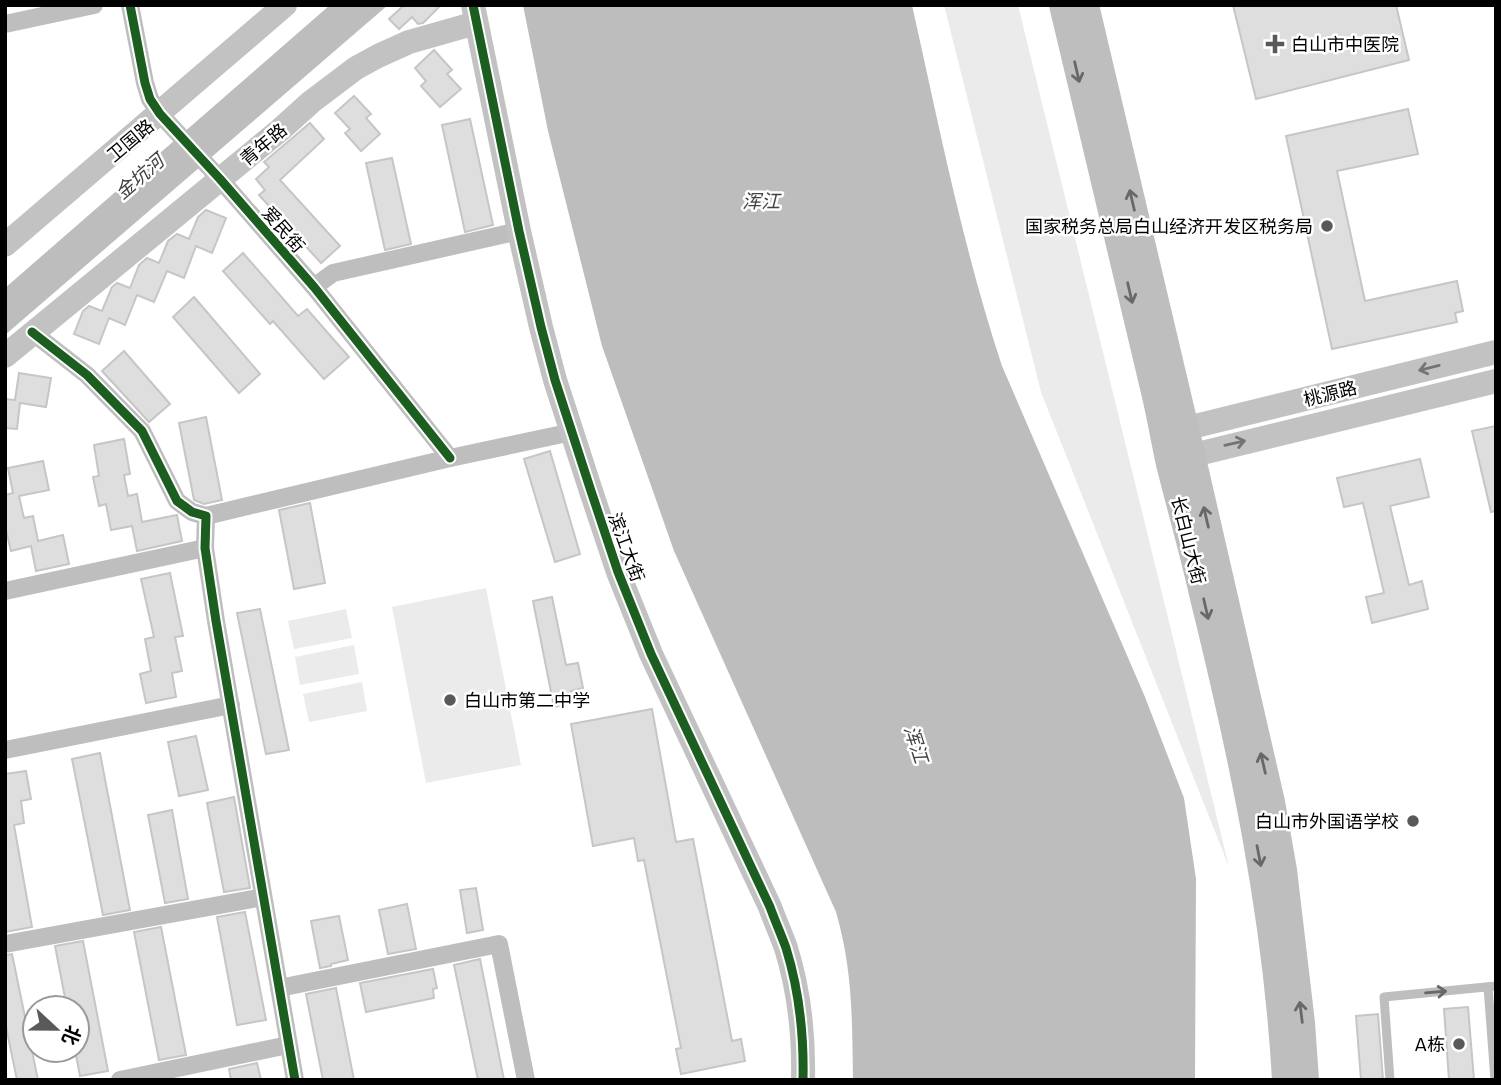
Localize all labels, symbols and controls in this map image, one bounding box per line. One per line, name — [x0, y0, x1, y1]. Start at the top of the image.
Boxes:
place label: 白山市中医院 — [1291, 33, 1399, 55]
marker: 白山市中医院 — [1265, 34, 1285, 54]
one-way arrow — [1071, 60, 1085, 83]
street label: 卫国路 — [102, 114, 158, 166]
street label: 青年路 — [235, 118, 291, 170]
water label: 金坑河 — [110, 146, 171, 203]
water label: 浑江 — [742, 189, 782, 212]
one-way arrow — [1125, 189, 1139, 212]
street label: 爱民街 — [258, 201, 310, 257]
place label: 国家税务总局白山经济开发区税务局 — [1025, 215, 1313, 237]
marker: 国家税务总局白山经济开发区税务局 — [1319, 218, 1335, 234]
one-way arrow — [1124, 281, 1137, 304]
one-way arrow — [1419, 363, 1441, 376]
street label: 桃源路 — [1301, 376, 1359, 410]
one-way arrow — [1223, 436, 1245, 449]
street label: 长白山大街 — [1167, 494, 1211, 586]
one-way arrow — [1199, 506, 1213, 529]
street label: 滨江大街 — [604, 509, 650, 585]
one-way arrow — [1200, 597, 1213, 620]
place label: 白山市第二中学 — [464, 689, 590, 711]
marker: 白山市第二中学 — [442, 692, 458, 708]
water label: 浑江 — [900, 722, 934, 768]
one-way arrow — [1256, 752, 1270, 775]
place label: 白山市外国语学校 — [1255, 810, 1399, 832]
marker: 白山市外国语学校 — [1405, 813, 1421, 829]
one-way arrow — [1253, 844, 1266, 867]
one-way arrow — [1424, 985, 1447, 998]
north arrow — [21, 994, 91, 1064]
one-way arrow — [1295, 1001, 1308, 1024]
text: 北 — [58, 1022, 86, 1049]
place label: A栋 — [1415, 1033, 1445, 1055]
marker: A栋 — [1451, 1036, 1467, 1052]

